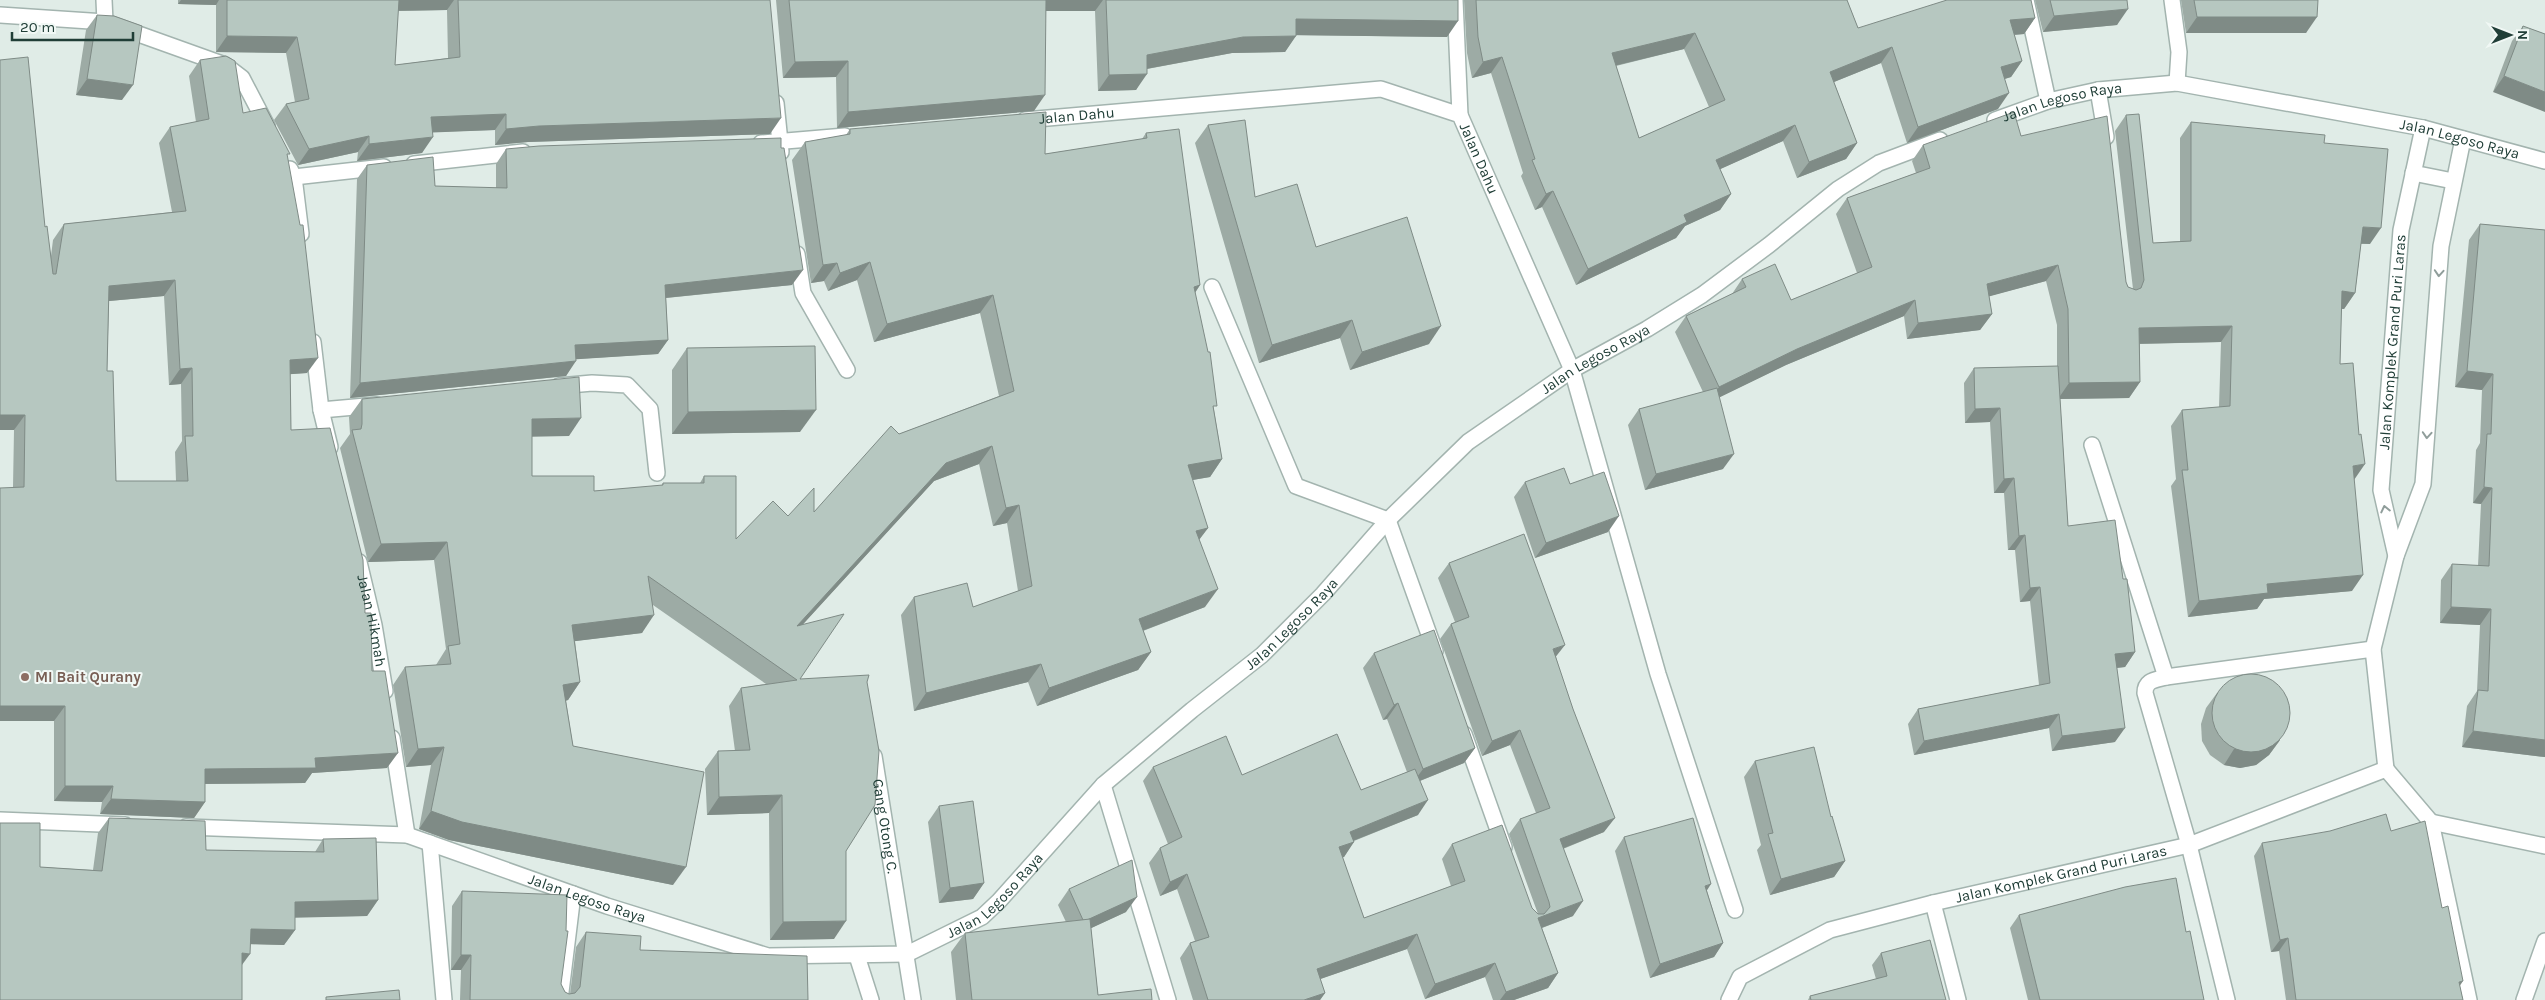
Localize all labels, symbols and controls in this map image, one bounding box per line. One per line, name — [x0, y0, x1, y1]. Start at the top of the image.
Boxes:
scale bar — [12, 10, 134, 42]
north arrow — [2485, 10, 2535, 60]
text: 20 m — [20, 18, 55, 36]
text: N — [2514, 30, 2531, 40]
street label: Jalan Legoso Raya — [2000, 79, 2123, 126]
street label: Jalan Dahu — [1038, 103, 1115, 128]
street label: Jalan Legoso Raya — [2398, 115, 2522, 163]
street label: Jalan Dahu — [1456, 120, 1503, 197]
street label: Jalan Komplek Grand Puri Laras — [2375, 234, 2410, 451]
one-way arrow — [2433, 270, 2444, 278]
street label: Jalan Legoso Raya — [1538, 320, 1653, 398]
one-way arrow — [2421, 432, 2432, 440]
one-way arrow — [2380, 504, 2391, 513]
street label: Jalan Hikmah — [353, 573, 390, 668]
street label: Jalan Legoso Raya — [1242, 574, 1342, 674]
place label: MI Bait Qurany — [35, 668, 141, 686]
marker: MI Bait Qurany — [19, 671, 31, 683]
street label: Gang Otong C. — [869, 778, 902, 875]
street label: Jalan Komplek Grand Puri Laras — [1954, 841, 2169, 907]
street label: Jalan Legoso Raya — [944, 849, 1047, 942]
street label: Jalan Legoso Raya — [526, 870, 648, 927]

